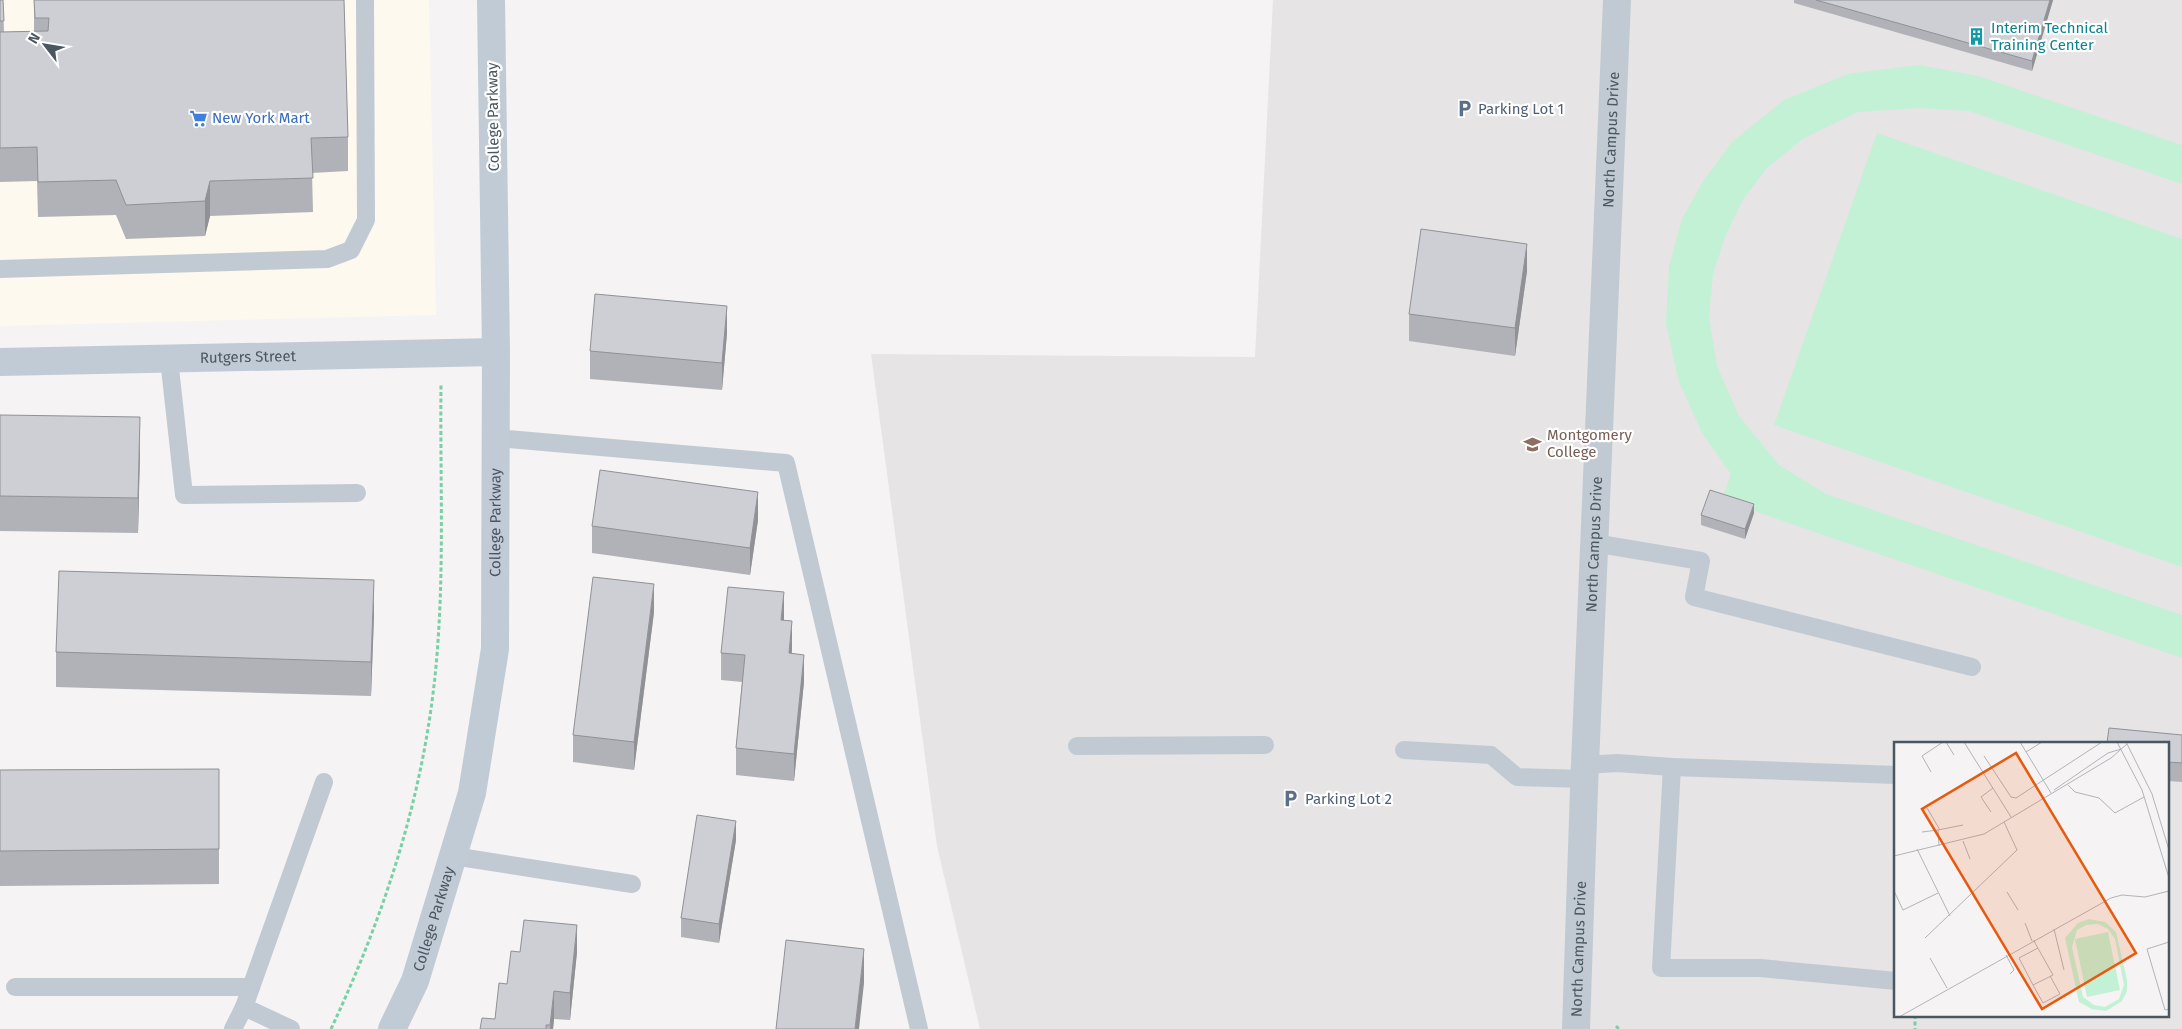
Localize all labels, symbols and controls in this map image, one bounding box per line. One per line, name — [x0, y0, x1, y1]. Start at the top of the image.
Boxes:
place label: Interim Technical Training Center — [1991, 19, 2109, 54]
north arrow — [20, 20, 70, 70]
building icon: Interim Technical Training Center — [1967, 27, 1987, 47]
text: N — [25, 30, 44, 47]
street label: College Parkway — [483, 62, 503, 172]
street label: North Campus Drive — [1599, 71, 1623, 208]
parking icon: Parking Lot 1 — [1454, 99, 1474, 119]
place label: Parking Lot 1 — [1478, 100, 1564, 118]
supermarket icon: New York Mart — [188, 108, 208, 128]
place label: New York Mart — [212, 109, 310, 127]
street label: Rutgers Street — [200, 347, 297, 367]
place label: Montgomery College — [1547, 426, 1633, 461]
school or university icon: Montgomery College — [1523, 434, 1543, 454]
street label: College Parkway — [486, 467, 505, 577]
street label: North Campus Drive — [1582, 476, 1606, 613]
inset map — [1894, 742, 2170, 1016]
parking icon: Parking Lot 2 — [1281, 789, 1301, 809]
place label: Parking Lot 2 — [1305, 790, 1392, 808]
street label: College Parkway — [409, 864, 458, 974]
street label: North Campus Drive — [1567, 881, 1590, 1017]

